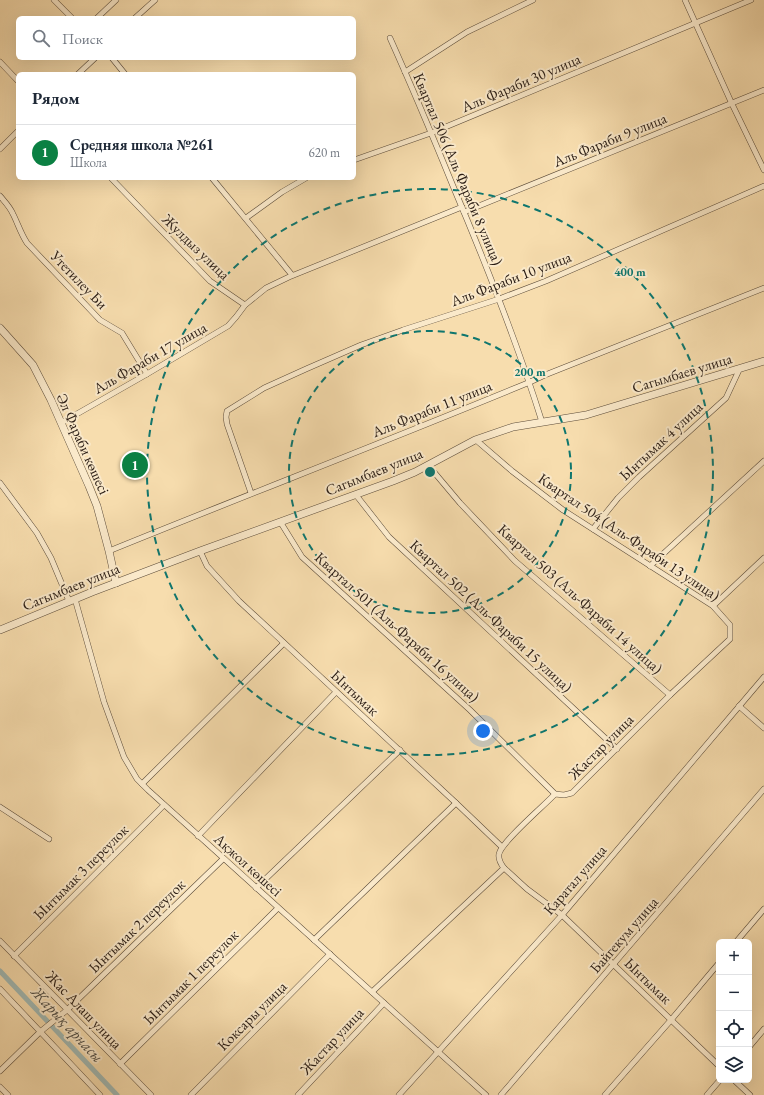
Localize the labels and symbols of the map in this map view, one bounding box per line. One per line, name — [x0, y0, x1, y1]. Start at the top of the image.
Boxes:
street label: Аль Фараби 30 улица — [457, 49, 583, 117]
street label: Квартал 506 (Аль Фараби 8 улица) — [409, 70, 508, 268]
street label: Аль Фараби 9 улица — [549, 108, 669, 171]
street label: Жулдыз улица — [158, 209, 234, 284]
street label: Утетилеу Би — [46, 246, 112, 313]
street label: Аль Фараби 10 улица — [447, 247, 574, 311]
text: 400 m — [614, 264, 646, 280]
street label: Аль Фараби 17 улица — [89, 317, 210, 398]
street label: Сагымбаев улица — [630, 348, 734, 397]
text: 200 m — [514, 364, 546, 380]
street label: Аль Фараби 11 улица — [368, 376, 495, 442]
street label: Әл Фараби көшесі — [53, 390, 114, 498]
street label: Ынтымак 4 улица — [615, 397, 706, 484]
street label: Сагымбаев улица — [322, 443, 425, 500]
pin: 1 — [122, 450, 148, 480]
centre of rings — [423, 465, 437, 479]
street label: Квартал 504 (Аль-Фараби 13 улица) — [535, 469, 724, 605]
street label: Квартал 503 (Аль-Фараби 14 улица) — [494, 520, 667, 678]
street label: Квартал 502 (Аль-Фараби 15 улица) — [406, 535, 577, 696]
street label: Квартал 501 (Аль-Фараби 16 улица) — [311, 548, 484, 706]
street label: Сагымбаев улица — [19, 558, 122, 615]
street label: Ынтымак — [327, 666, 383, 720]
street label: Жастар улица — [563, 710, 637, 784]
your location — [473, 721, 493, 741]
street label: Ынтымак 3 переулок — [29, 820, 132, 923]
street label: Ақжол көшесі — [210, 828, 287, 900]
street label: Каратал улица — [539, 841, 610, 919]
street label: Ынтымак 2 переулок — [84, 875, 189, 977]
street label: Байгекум улица — [585, 893, 662, 977]
street label: Ынтымак 1 переулок — [139, 925, 242, 1028]
street label: Ынтымак — [621, 953, 676, 1008]
street label: Жас Алаш улица — [41, 966, 127, 1053]
street label: Коксары улица — [213, 977, 290, 1054]
water label: Жарық арнасы — [26, 981, 108, 1067]
street label: Жастар улица — [295, 1003, 367, 1079]

